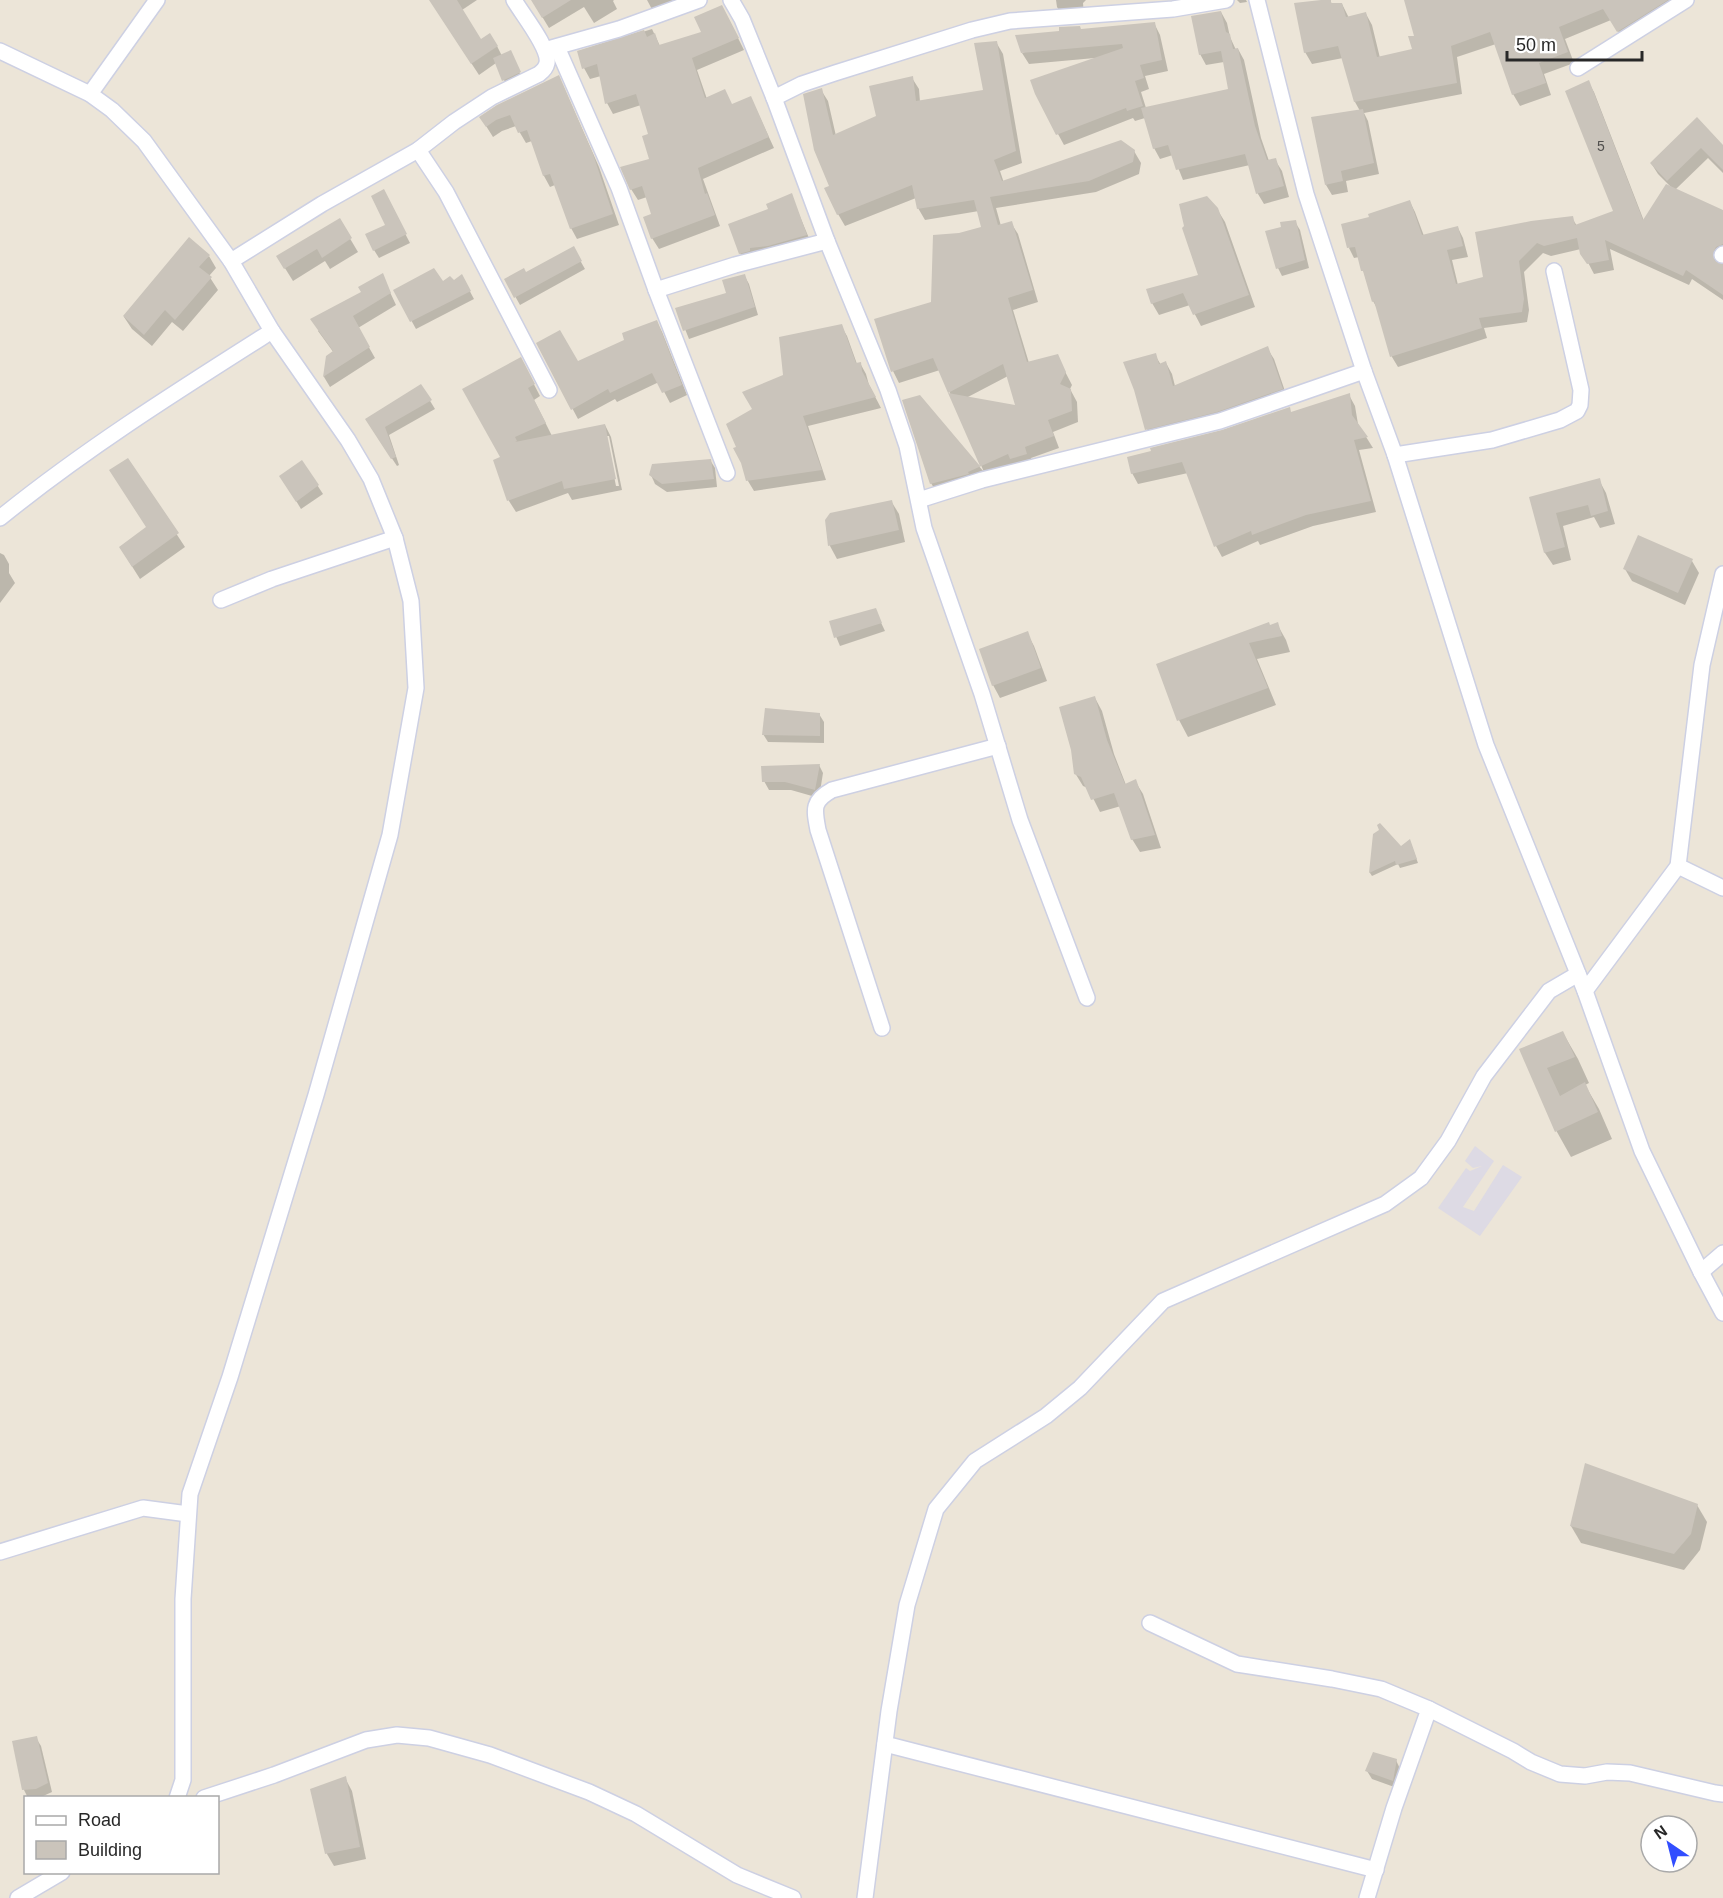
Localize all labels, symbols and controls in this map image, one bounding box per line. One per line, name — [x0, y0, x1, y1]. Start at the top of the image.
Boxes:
scale bar — [1507, 24, 1642, 62]
text: 50 m — [1516, 35, 1556, 55]
house number: 5 — [1597, 138, 1605, 154]
legend — [24, 1796, 219, 1874]
text: Road — [78, 1810, 121, 1830]
north arrow — [1639, 1814, 1699, 1874]
text: N — [1651, 1822, 1670, 1842]
text: Building — [78, 1840, 142, 1860]

